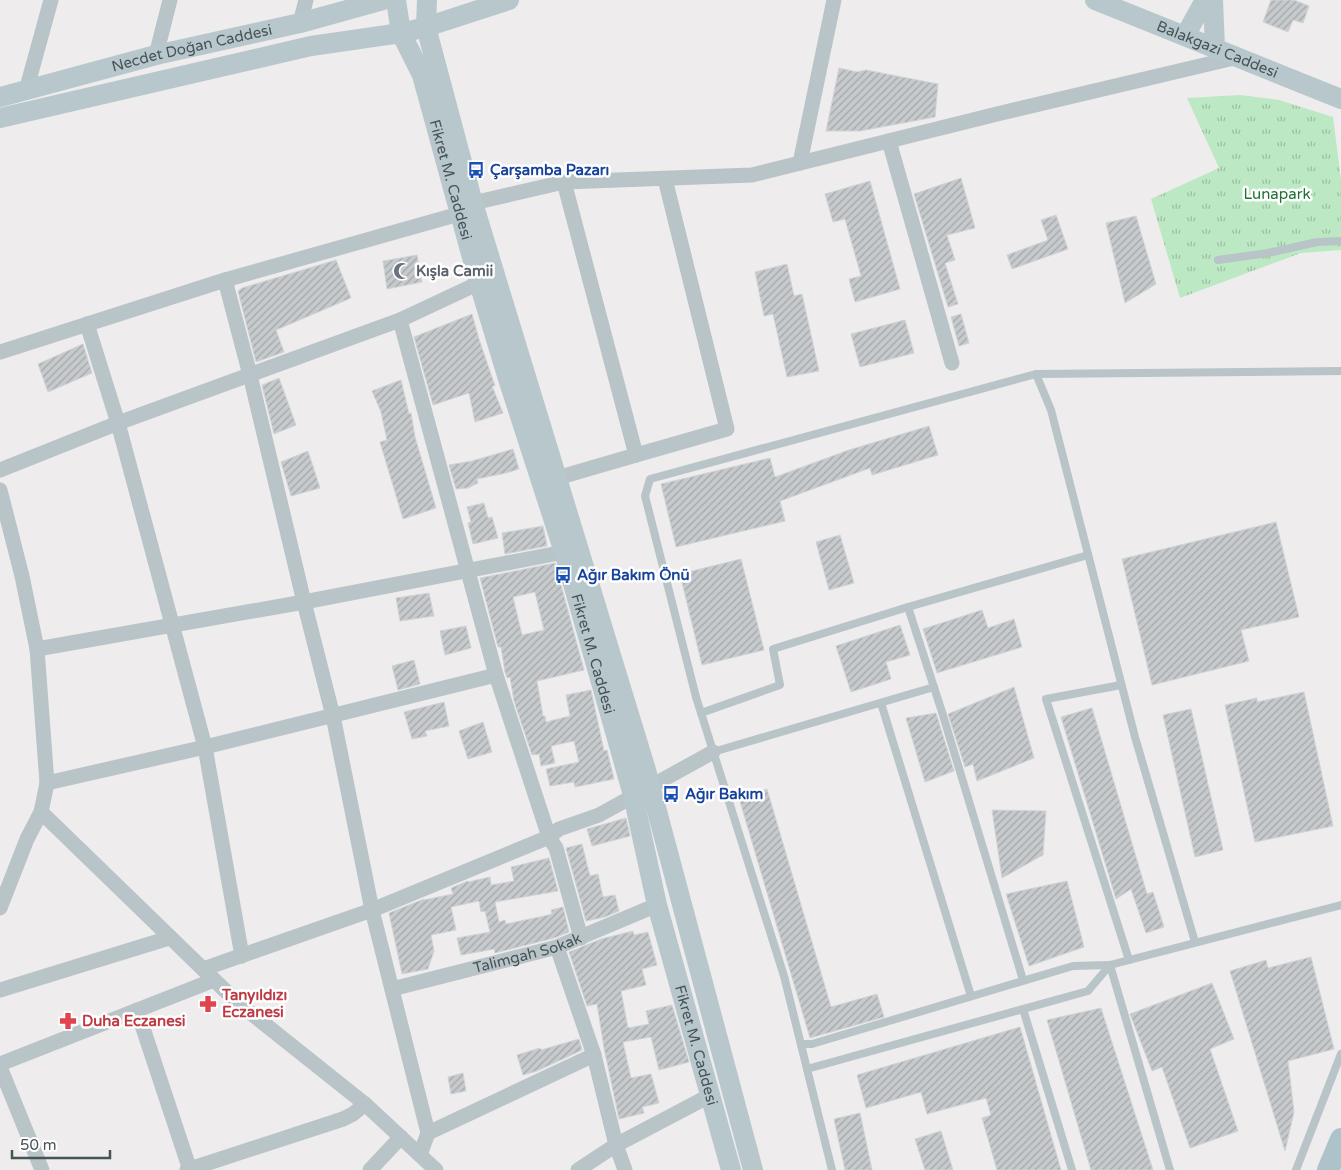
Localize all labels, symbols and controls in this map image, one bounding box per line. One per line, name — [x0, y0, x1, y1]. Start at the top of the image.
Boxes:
street label: Balakgazi Caddesi — [1154, 17, 1281, 82]
street label: Necdet Doğan Caddesi — [110, 20, 274, 76]
street label: Fikret M. Caddesi — [426, 118, 476, 242]
bus stop icon: Çarşamba Pazarı — [466, 160, 486, 180]
place label: Çarşamba Pazarı — [490, 161, 609, 180]
park label: Lunapark — [1243, 185, 1311, 203]
mosque icon: Kışla Camii — [392, 261, 412, 281]
place label: Kışla Camii — [416, 262, 493, 281]
bus stop icon: Ağır Bakım Önü — [553, 565, 573, 585]
place label: Ağır Bakım Önü — [577, 566, 690, 585]
street label: Fikret M. Caddesi — [567, 592, 619, 716]
bus stop icon: Ağır Bakım — [661, 784, 681, 804]
place label: Ağır Bakım — [685, 785, 763, 804]
street label: Talimgah Sokak — [471, 929, 584, 977]
street label: Fikret M. Caddesi — [671, 983, 722, 1108]
place label: Tanyıldızı Eczanesi — [221, 986, 287, 1021]
pharmacy icon: Tanyıldızı Eczanesi — [198, 994, 218, 1014]
pharmacy icon: Duha Eczanesi — [58, 1011, 78, 1031]
place label: Duha Eczanesi — [82, 1012, 186, 1030]
scale bar — [12, 1128, 110, 1160]
text: 50 m — [20, 1136, 57, 1154]

